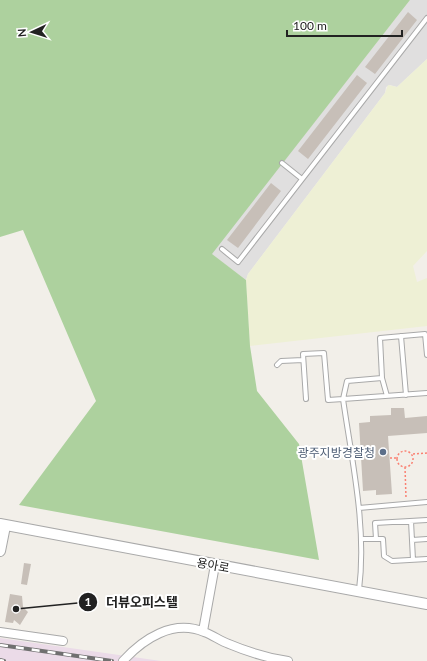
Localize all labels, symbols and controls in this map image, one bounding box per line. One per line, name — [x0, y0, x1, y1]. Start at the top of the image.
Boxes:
north arrow — [12, 12, 52, 52]
scale bar — [287, 12, 402, 38]
text: 100 m — [293, 18, 327, 33]
text: N — [15, 28, 28, 37]
place label: 광주지방경찰청 — [298, 445, 375, 460]
marker: 광주지방경찰청 — [378, 447, 388, 457]
street label: 용아로 — [195, 555, 231, 575]
callout: 더뷰오피스텔 — [78, 590, 185, 615]
text: 1 — [85, 594, 92, 609]
text: 더뷰오피스텔 — [106, 594, 178, 610]

